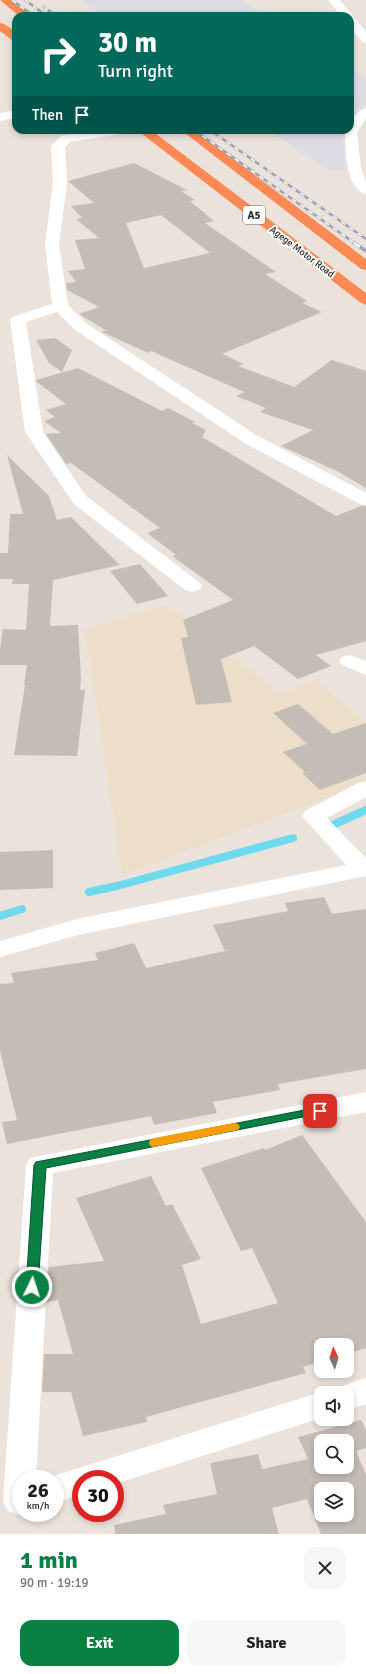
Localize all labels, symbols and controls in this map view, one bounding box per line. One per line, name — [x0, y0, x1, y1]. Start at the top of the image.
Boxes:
text: 30 m — [98, 26, 157, 60]
icon: right — [32, 28, 84, 80]
text: Turn right — [98, 60, 173, 82]
icon: arrive — [71, 104, 93, 126]
text: Then — [32, 106, 63, 124]
road number: A5 — [243, 206, 265, 224]
street label: Agege Motor Road — [267, 224, 337, 280]
pin — [303, 1094, 337, 1128]
icon: arrive — [309, 1100, 331, 1122]
position arrow — [11, 1266, 53, 1308]
north arrow — [314, 1338, 354, 1378]
map controls — [314, 1338, 354, 1522]
button: sound — [314, 1386, 354, 1426]
button: search — [314, 1434, 354, 1474]
speed limit sign: 30 — [72, 1470, 124, 1522]
text: 26 — [27, 1478, 49, 1503]
button: layers — [314, 1482, 354, 1522]
text: km/h — [27, 1500, 49, 1512]
text: 1 min — [20, 1545, 78, 1575]
button: close — [304, 1547, 346, 1589]
text: 90 m · 19:19 — [20, 1575, 89, 1591]
button: Exit — [20, 1620, 179, 1666]
button: Share — [187, 1620, 346, 1666]

